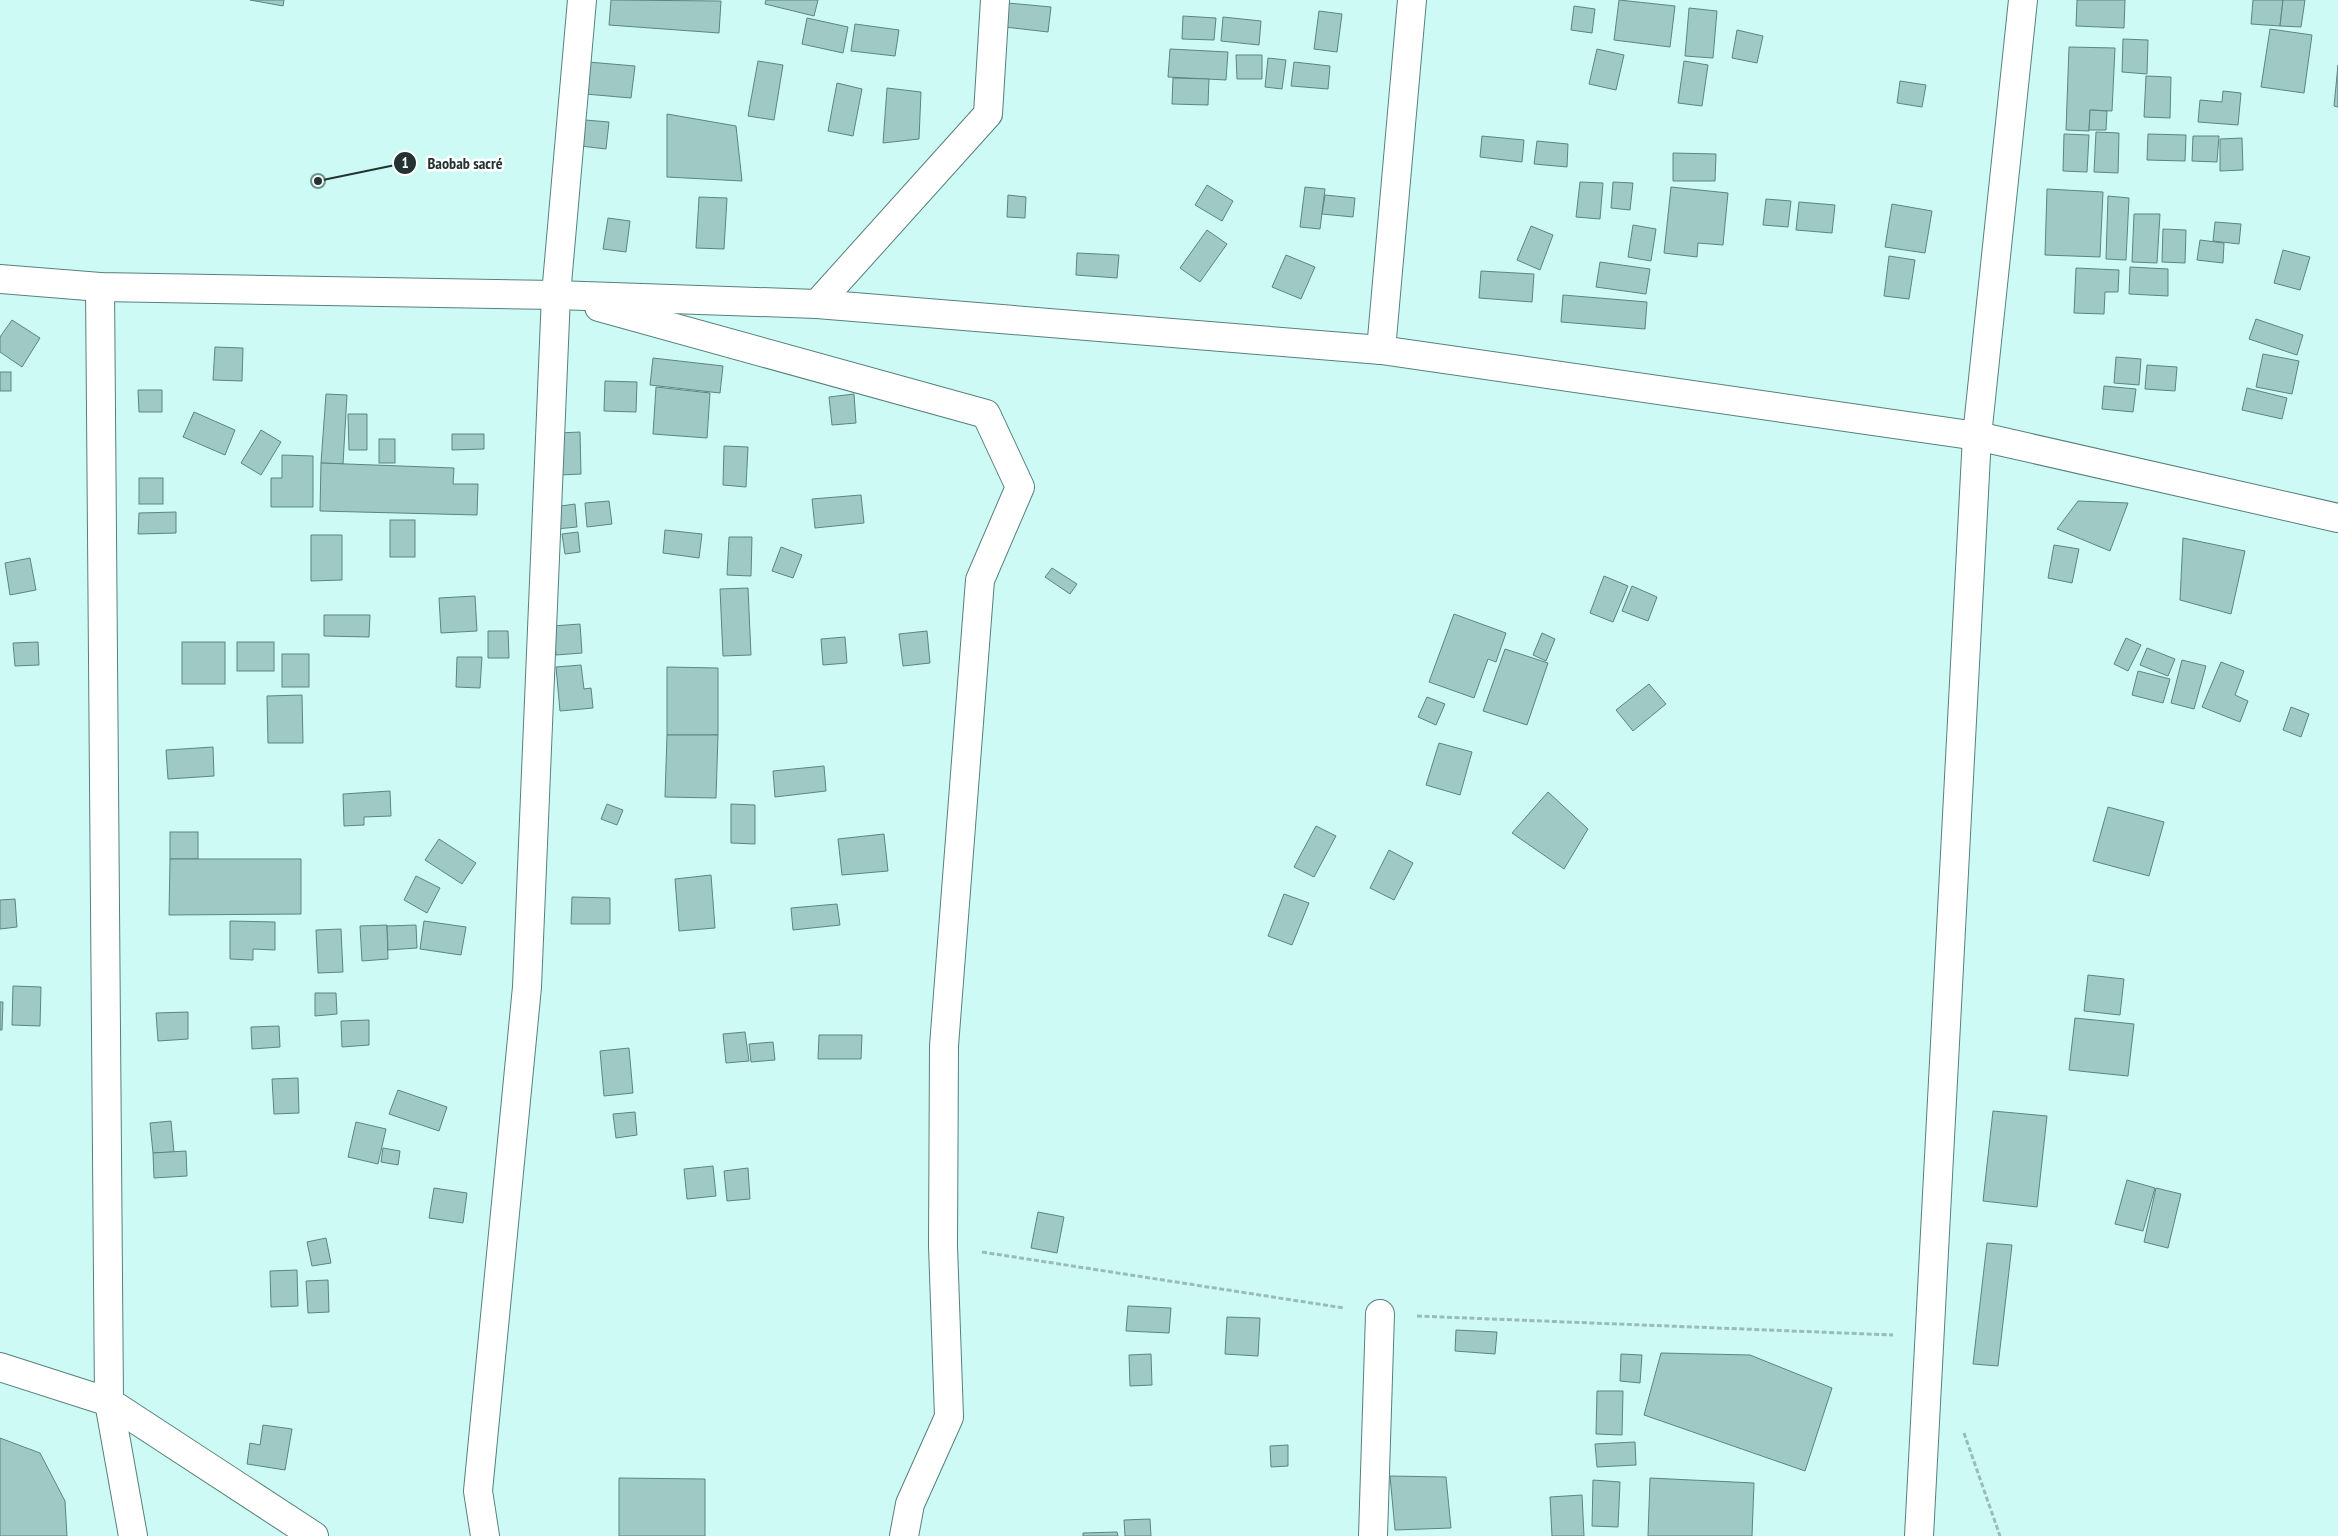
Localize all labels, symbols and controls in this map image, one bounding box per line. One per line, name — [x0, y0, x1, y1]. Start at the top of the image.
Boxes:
callout: Baobab sacré — [392, 148, 512, 179]
text: 1 — [401, 153, 409, 172]
text: Baobab sacré — [428, 153, 503, 173]

